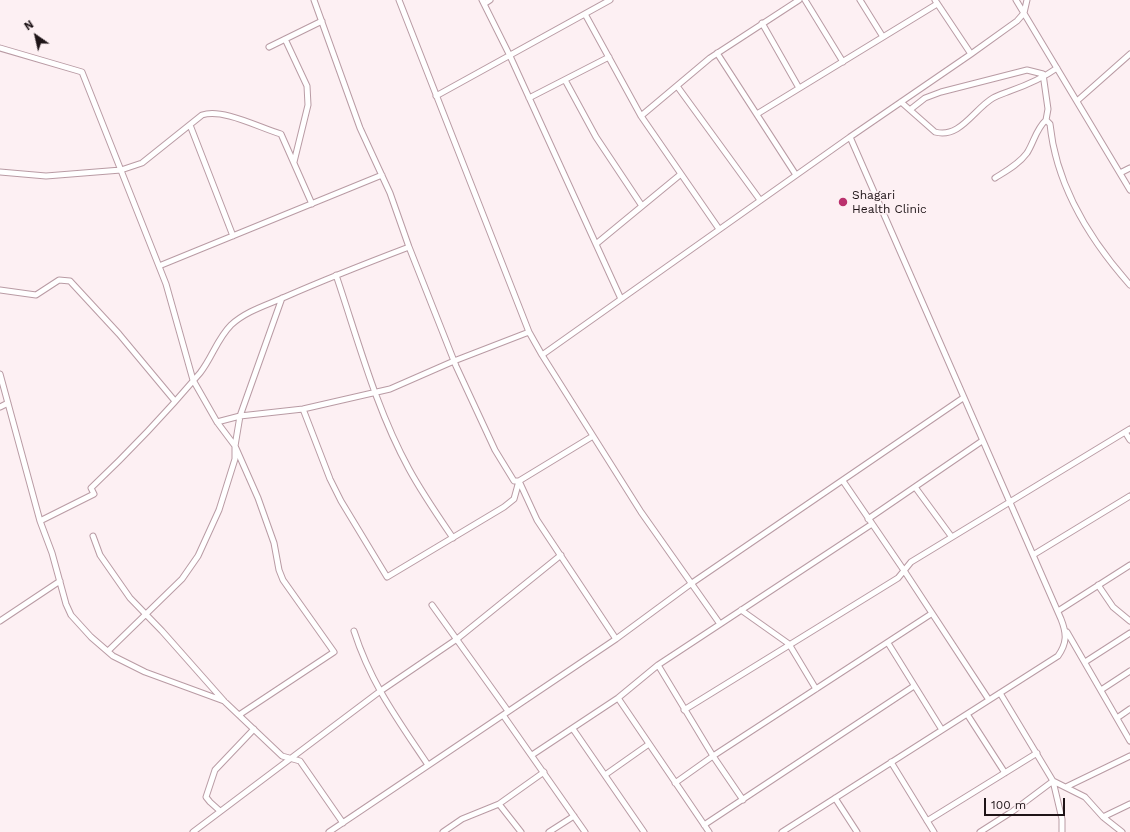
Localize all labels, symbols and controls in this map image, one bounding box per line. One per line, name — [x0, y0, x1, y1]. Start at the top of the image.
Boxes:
north arrow — [16, 16, 56, 56]
text: N — [22, 18, 36, 33]
place label: Shagari Health Clinic — [852, 188, 927, 216]
marker: Shagari Health Clinic — [837, 196, 849, 208]
scale bar — [986, 790, 1067, 816]
text: 100 m — [991, 798, 1026, 812]

